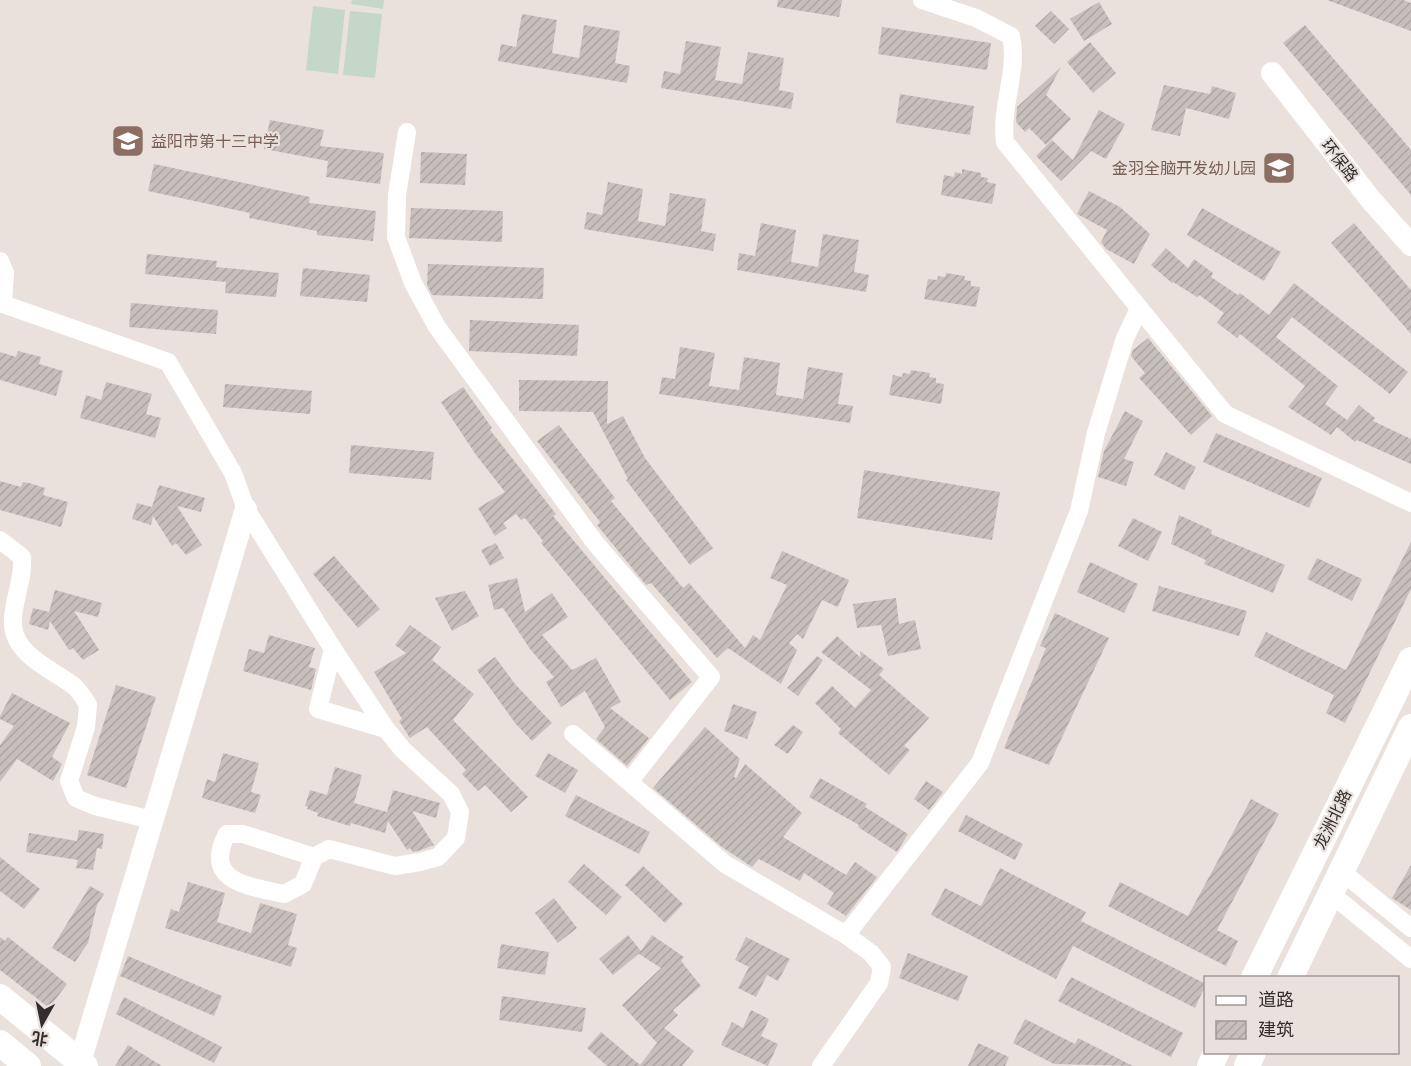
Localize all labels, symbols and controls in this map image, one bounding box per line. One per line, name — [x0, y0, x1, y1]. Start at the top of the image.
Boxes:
school or university icon: 益阳市第十三中学 — [110, 123, 146, 159]
place label: 益阳市第十三中学 — [151, 132, 279, 150]
street label: 环保路 — [1318, 136, 1362, 184]
school or university icon: 金羽全脑开发幼儿园 — [1261, 150, 1297, 186]
place label: 金羽全脑开发幼儿园 — [1112, 159, 1256, 177]
street label: 龙洲北路 — [1310, 786, 1354, 852]
legend — [1204, 976, 1399, 1054]
text: 道路 — [1258, 989, 1294, 1009]
north arrow — [12, 994, 72, 1054]
text: 建筑 — [1258, 1019, 1294, 1039]
text: 北 — [30, 1029, 49, 1049]

